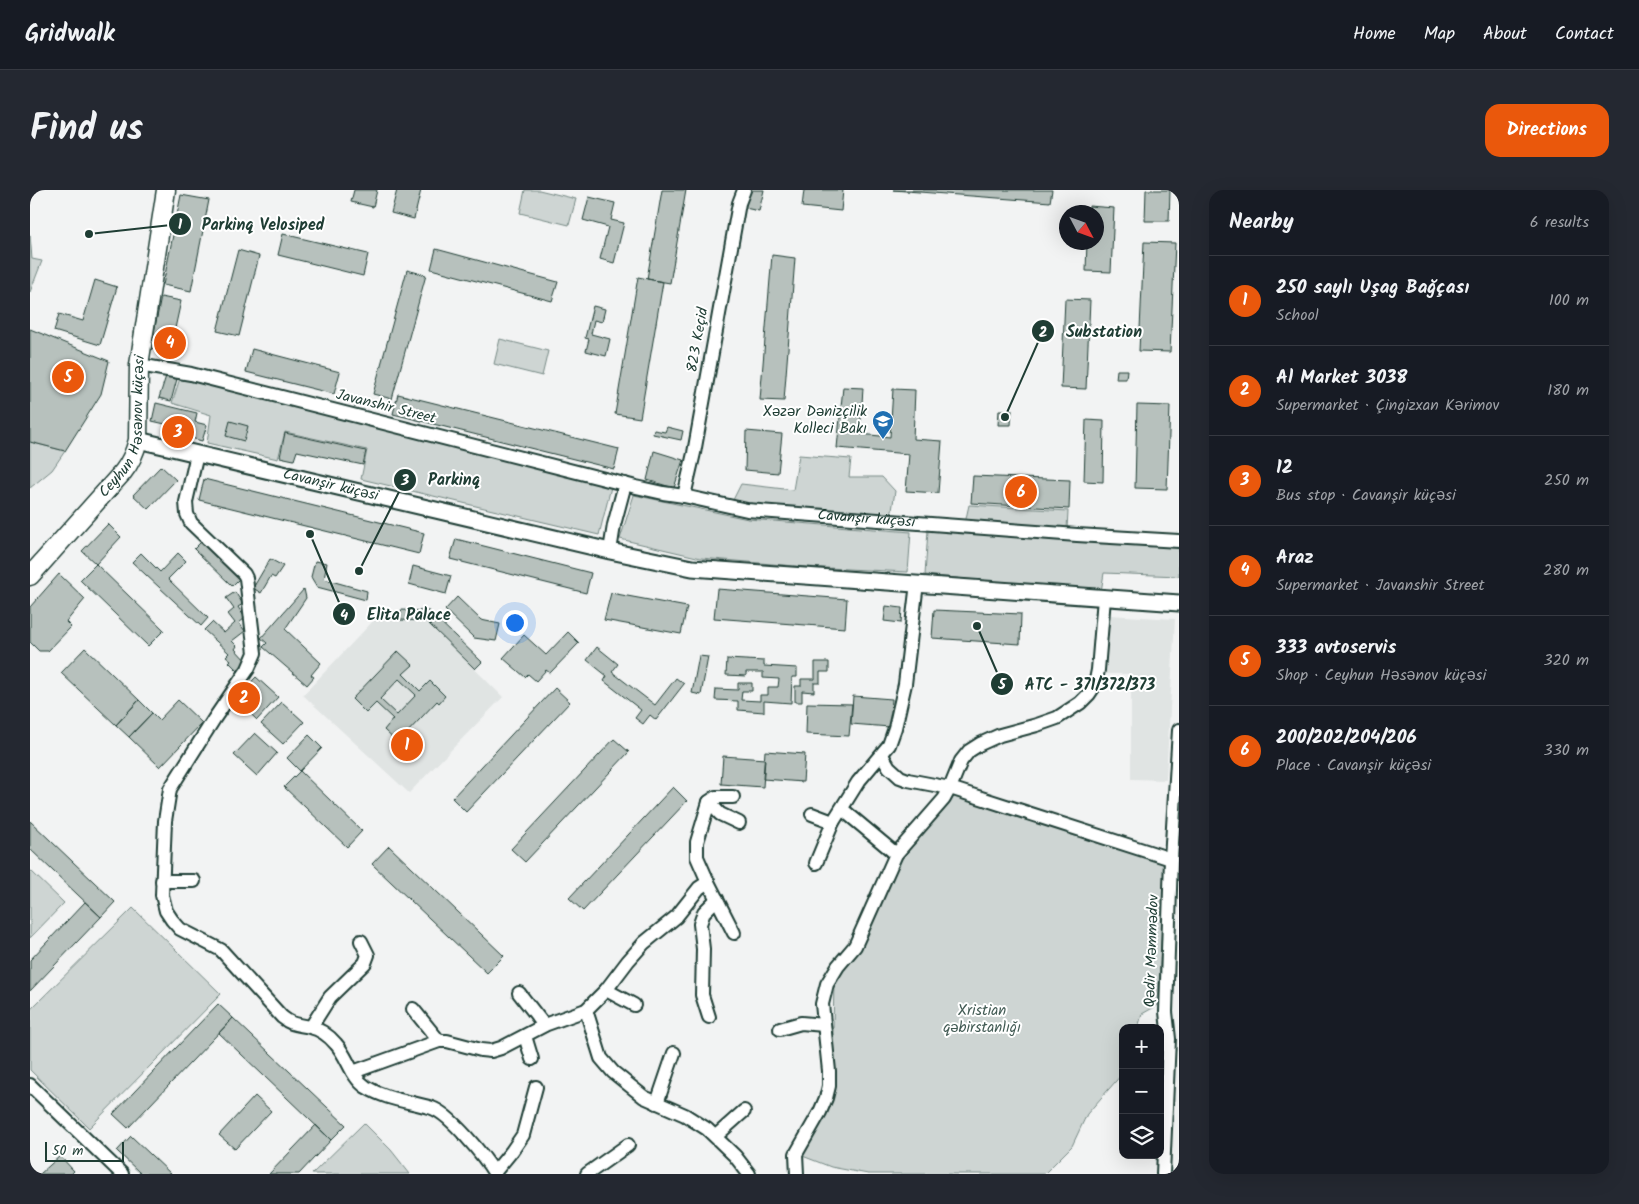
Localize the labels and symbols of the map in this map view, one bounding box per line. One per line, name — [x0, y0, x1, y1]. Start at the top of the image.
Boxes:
north arrow — [1059, 205, 1104, 250]
callout: Parkinq Velosiped — [167, 209, 335, 240]
text: 1 — [178, 213, 183, 237]
text: Parkinq Velosiped — [202, 213, 325, 238]
street label: 823 Keçid — [680, 305, 716, 374]
callout: Substation — [1031, 316, 1152, 347]
text: Substation — [1066, 320, 1142, 345]
text: 2 — [1039, 321, 1048, 345]
pin: 4 — [154, 324, 186, 362]
street label: Ceyhun Həsənov küçəsi — [93, 352, 153, 503]
pin: 5 — [52, 358, 84, 396]
street label: Javanshir Street — [333, 383, 439, 431]
place label: Xəzər Dənizçilik Kolleci Bakı — [763, 400, 868, 441]
school or university icon: Xəzər Dənizçilik Kolleci Bakı — [871, 409, 895, 440]
pin: 3 — [162, 413, 194, 451]
street label: Cavanşir küçəsi — [280, 462, 382, 509]
callout: Parkinq — [393, 464, 490, 495]
text: Parkinq — [428, 468, 480, 493]
text: 3 — [400, 469, 409, 493]
pin: 6 — [1005, 473, 1037, 511]
street label: Cavanşir küçəsi — [817, 503, 917, 535]
callout: Elita Palace — [332, 599, 460, 630]
text: Elita Palace — [367, 603, 451, 628]
text: 4 — [340, 604, 348, 628]
your location — [502, 610, 528, 636]
callout: ATC - 371/372/373 — [990, 668, 1165, 699]
text: 5 — [997, 673, 1007, 697]
text: ATC - 371/372/373 — [1025, 673, 1155, 698]
pin: 2 — [228, 679, 260, 717]
pin: 1 — [391, 726, 423, 764]
street label: Qədir Məmmədov — [1138, 893, 1166, 1008]
park label: Xristian qəbirstanlığı — [943, 999, 1021, 1040]
scale bar — [45, 1139, 124, 1162]

